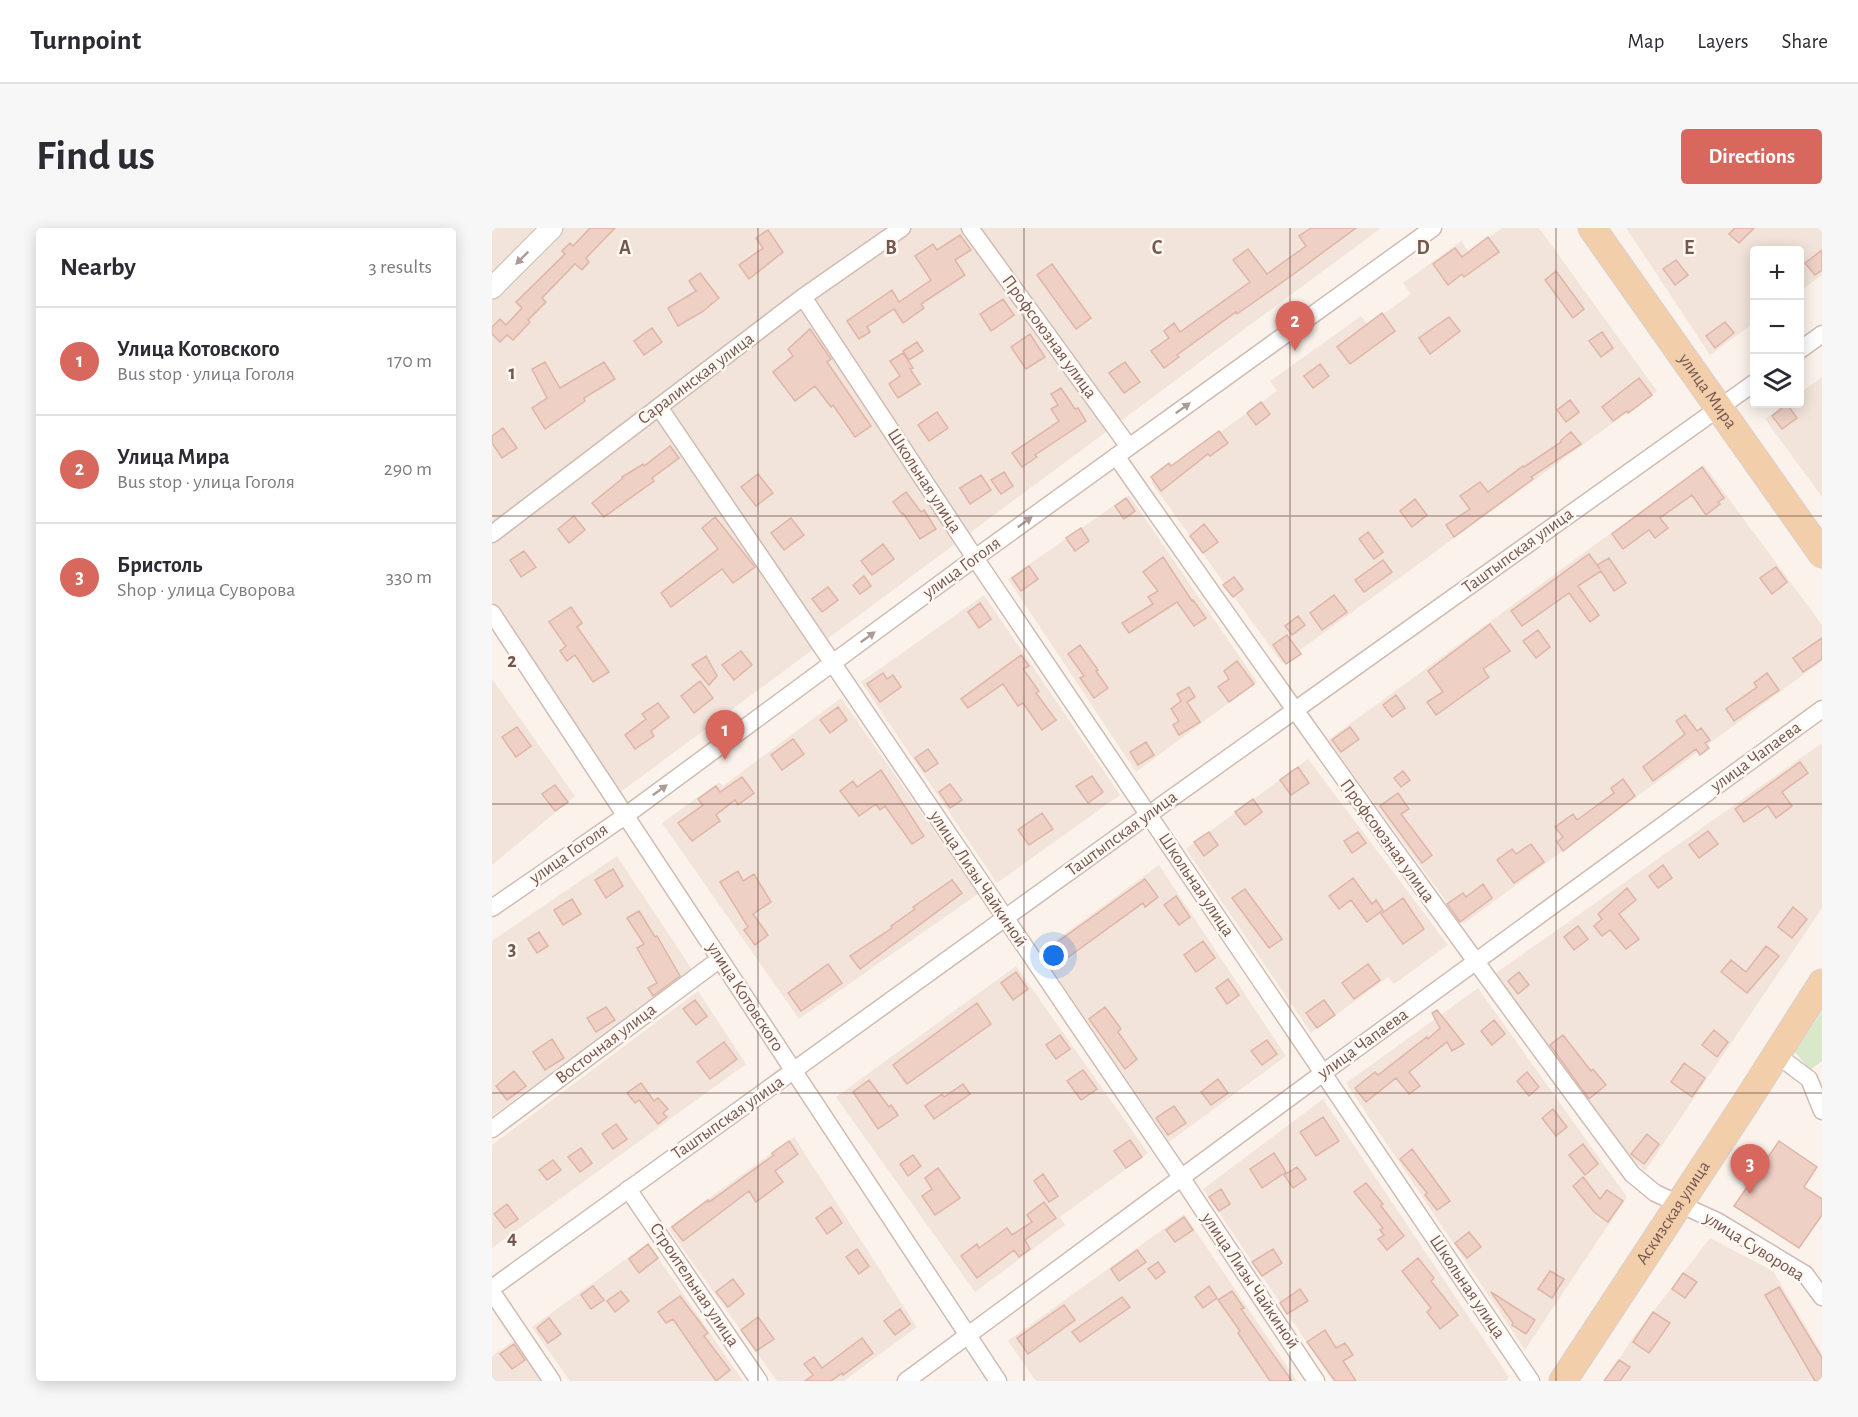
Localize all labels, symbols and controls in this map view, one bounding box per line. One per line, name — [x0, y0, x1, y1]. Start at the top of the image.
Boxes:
text: Turnpoint — [30, 27, 141, 55]
text: Map — [1628, 31, 1664, 52]
text: Layers — [1697, 31, 1748, 52]
text: Share — [1781, 31, 1828, 52]
button: Directions — [1681, 129, 1822, 184]
text: Find us — [36, 135, 155, 177]
text: A — [619, 238, 631, 258]
text: B — [885, 238, 897, 258]
text: C — [1152, 238, 1163, 258]
text: D — [1416, 238, 1430, 258]
text: E — [1684, 238, 1694, 258]
map controls — [1750, 246, 1804, 408]
button: + — [1750, 246, 1804, 300]
one-way arrow — [515, 250, 529, 264]
text: Nearby — [60, 254, 136, 280]
text: 3 results — [368, 257, 432, 277]
street label: Профсоюзная улица — [998, 272, 1100, 402]
button: − — [1750, 300, 1804, 354]
pin: 2 — [1276, 302, 1314, 351]
street label: Саралинская улица — [635, 330, 757, 428]
text: Улица Котовского — [117, 338, 279, 360]
street label: улица Мира — [1674, 350, 1740, 432]
text: 1 — [76, 351, 83, 371]
text: 170 m — [387, 351, 432, 371]
button: layers — [1750, 354, 1804, 408]
text: 1 — [508, 363, 516, 383]
text: Bus stop · улица Гоголя — [117, 364, 295, 384]
one-way arrow — [1176, 402, 1191, 414]
street label: Школьная улица — [884, 425, 964, 537]
text: Улица Мира — [117, 446, 229, 468]
text: 2 — [75, 459, 84, 479]
text: 290 m — [384, 459, 432, 479]
text: Bus stop · улица Гоголя — [117, 472, 295, 492]
street label: Таштыпская улица — [1459, 505, 1577, 597]
one-way arrow — [1017, 516, 1033, 528]
street label: улица Гоголя — [919, 534, 1004, 603]
text: Бристоль — [117, 554, 202, 576]
text: 3 — [75, 567, 84, 587]
text: 330 m — [386, 567, 432, 587]
text: Shop · улица Суворова — [117, 580, 295, 600]
one-way arrow — [859, 631, 875, 643]
text: 2 — [507, 651, 517, 671]
pin: 1 — [706, 710, 744, 760]
street label: улица Чапаева — [1707, 718, 1804, 796]
street label: Профсоюзная улица — [1336, 776, 1438, 906]
one-way arrow — [652, 784, 668, 796]
street label: Таштыпская улица — [1063, 788, 1181, 880]
street label: улица Лизы Чайкиной — [925, 807, 1030, 950]
street label: улица Гоголя — [526, 820, 612, 888]
street label: Школьная улица — [1155, 830, 1237, 940]
text: 3 — [508, 939, 516, 959]
street label: улица Котовского — [703, 939, 787, 1055]
your location — [1039, 941, 1068, 970]
street label: Восточная улица — [552, 1000, 660, 1088]
street label: улица Чапаева — [1314, 1005, 1411, 1083]
street label: Таштыпская улица — [669, 1073, 787, 1163]
pin: 3 — [1730, 1144, 1770, 1194]
street label: Аскизская улица — [1633, 1158, 1714, 1268]
street label: улица Суворова — [1700, 1208, 1807, 1285]
street label: улица Лизы Чайкиной — [1197, 1209, 1302, 1352]
street label: Строительная улица — [646, 1220, 742, 1350]
text: 4 — [507, 1228, 517, 1248]
street label: Школьная улица — [1426, 1232, 1508, 1342]

